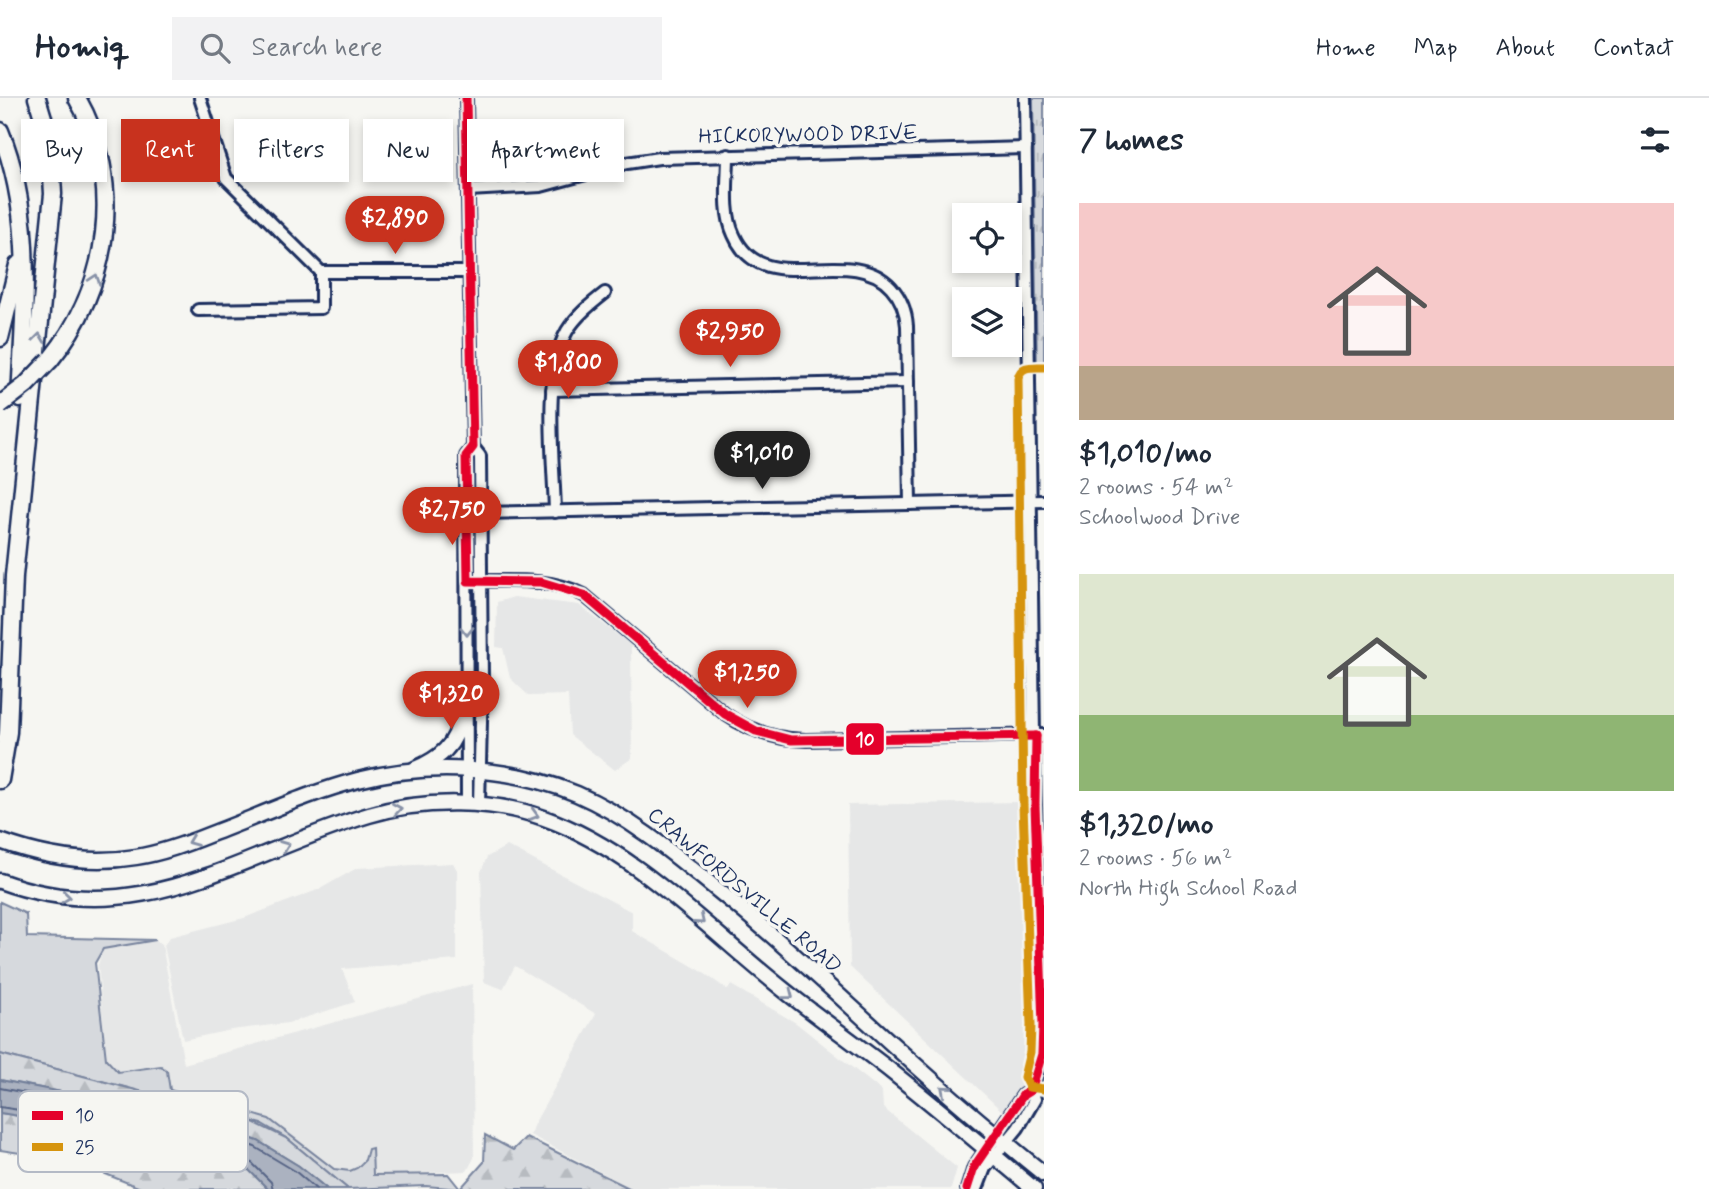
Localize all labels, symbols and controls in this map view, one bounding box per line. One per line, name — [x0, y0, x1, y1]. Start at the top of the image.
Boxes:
search box — [172, 17, 662, 80]
text: Homiq — [35, 26, 130, 70]
icon: search — [196, 29, 234, 67]
text: Search here — [252, 31, 382, 65]
text: Home — [1316, 33, 1376, 64]
text: Map — [1414, 33, 1458, 64]
text: About — [1496, 33, 1555, 64]
text: Contact — [1593, 33, 1674, 64]
chip: Buy — [21, 119, 107, 182]
chip: Rent — [121, 119, 220, 182]
chip: Filters — [234, 119, 349, 182]
chip: New — [363, 119, 453, 182]
chip: Apartment — [467, 119, 624, 182]
street label: HICKORYWOOD DRIVE — [698, 119, 918, 151]
text: 7 homes — [1079, 121, 1184, 160]
icon: filters — [1636, 121, 1674, 159]
pin: $2,890 — [338, 197, 452, 256]
map controls — [952, 203, 1022, 357]
button: locate — [952, 203, 1022, 273]
text: $2,890 — [361, 204, 429, 234]
icon: home — [1314, 248, 1440, 374]
one-way arrow — [86, 273, 101, 285]
button: layers — [952, 287, 1022, 357]
pin: $2,950 — [673, 310, 787, 369]
text: $2,950 — [695, 317, 765, 347]
one-way arrow — [31, 332, 46, 343]
pin: $1,800 — [511, 341, 625, 400]
text: $1,800 — [534, 348, 602, 378]
pin: $1,010 — [705, 432, 819, 491]
text: $1,010/mo — [1079, 434, 1212, 473]
text: $1,010 — [730, 439, 794, 469]
text: 2 rooms · 54 m² — [1079, 473, 1233, 503]
pin: $2,750 — [395, 488, 509, 547]
text: $2,750 — [419, 495, 486, 525]
text: Schoolwood Drive — [1079, 503, 1240, 533]
icon: home — [1314, 619, 1440, 745]
one-way arrow — [459, 626, 475, 636]
pin: $1,250 — [690, 650, 804, 710]
text: $1,250 — [714, 658, 780, 688]
pin: $1,320 — [394, 672, 508, 731]
text: $1,320 — [418, 679, 484, 709]
line badge: 10 — [845, 722, 885, 756]
text: 10 — [855, 728, 875, 753]
street label: CRAWFORDSVILLE ROAD — [641, 801, 847, 980]
one-way arrow — [391, 802, 403, 817]
text: $1,320/mo — [1079, 805, 1214, 844]
one-way arrow — [528, 807, 540, 821]
one-way arrow — [187, 833, 199, 847]
one-way arrow — [279, 841, 291, 855]
text: 2 rooms · 56 m² — [1079, 844, 1232, 874]
text: North High School Road — [1079, 874, 1298, 904]
one-way arrow — [60, 889, 72, 904]
one-way arrow — [692, 912, 705, 925]
one-way arrow — [782, 986, 794, 999]
one-way arrow — [940, 1086, 953, 1098]
legend — [18, 1091, 248, 1172]
text: 10 — [75, 1104, 94, 1129]
text: 25 — [75, 1136, 94, 1161]

